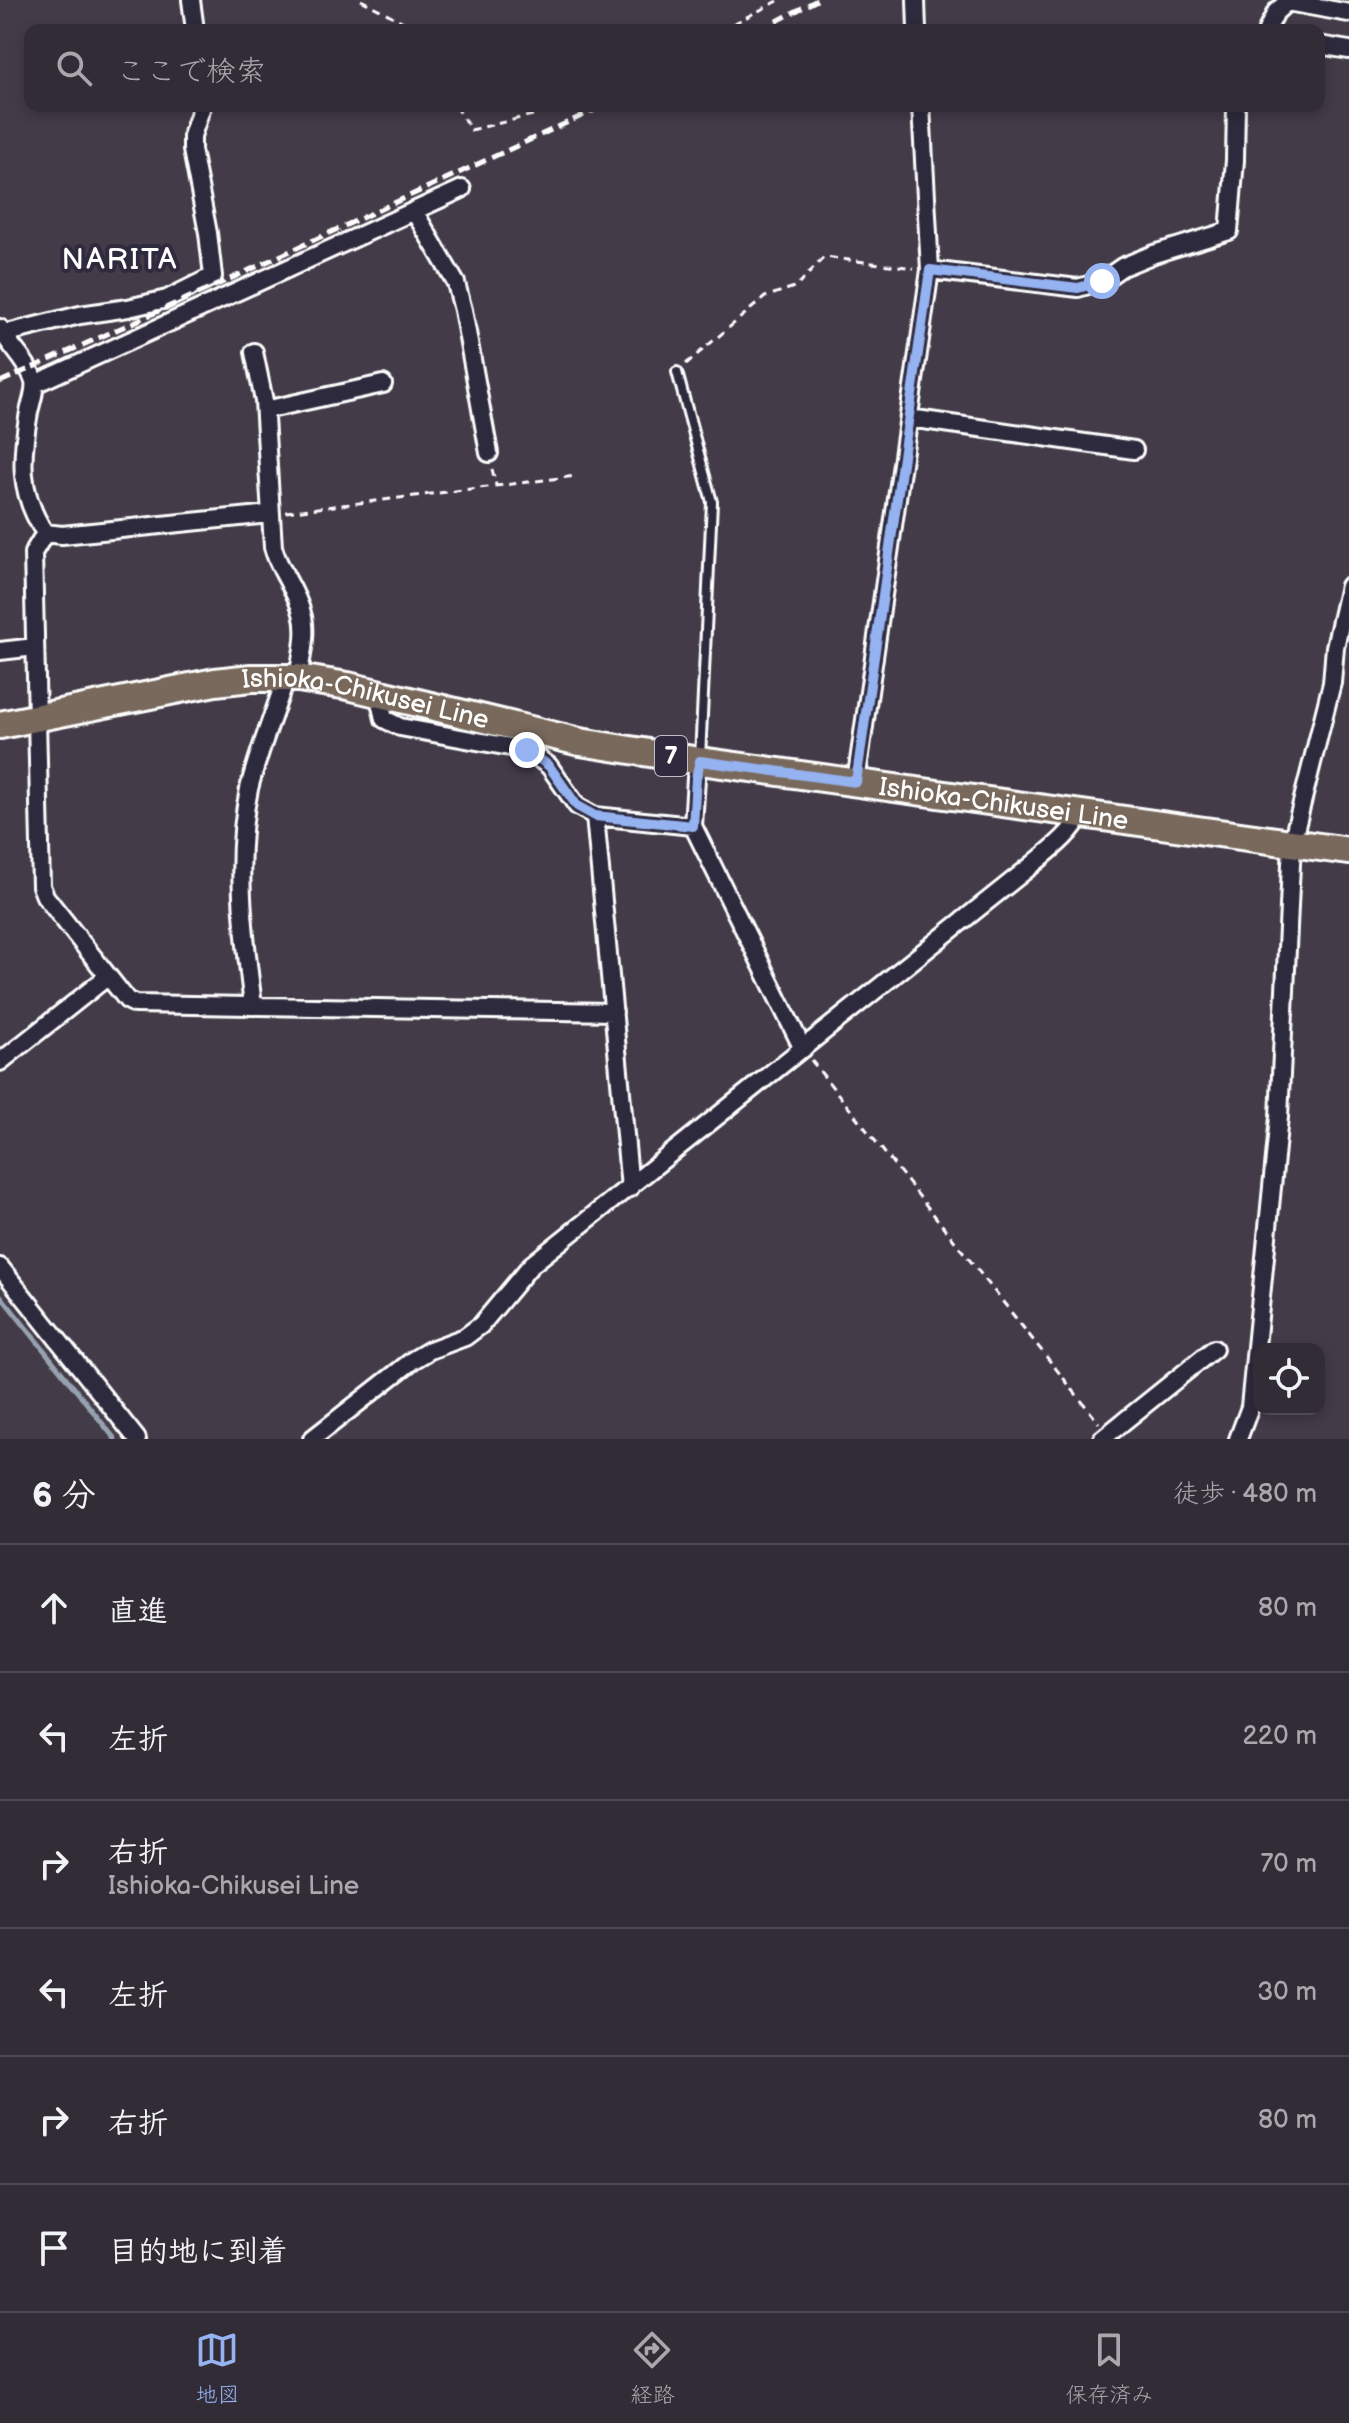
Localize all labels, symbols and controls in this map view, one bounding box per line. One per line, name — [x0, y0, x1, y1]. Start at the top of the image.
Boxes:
search box — [24, 24, 1325, 112]
icon: search — [52, 46, 96, 90]
text: ここで検索 — [116, 54, 266, 90]
district label: NARITA — [62, 242, 178, 278]
route start — [1084, 263, 1120, 299]
street label: Ishioka-Chikusei Line — [240, 664, 492, 736]
route end — [509, 732, 545, 768]
road number: 7 — [655, 736, 687, 776]
street label: Ishioka-Chikusei Line — [877, 772, 1130, 837]
map controls — [1253, 1343, 1325, 1415]
button: locate — [1253, 1343, 1325, 1415]
text: 6 分 — [32, 1475, 96, 1516]
text: 徒歩 · 480 m — [1173, 1479, 1317, 1510]
icon: ahead — [32, 1586, 76, 1630]
text: 80 m — [1258, 1593, 1317, 1624]
text: 直進 — [108, 1594, 168, 1630]
icon: left — [32, 1714, 76, 1758]
text: 220 m — [1243, 1721, 1317, 1752]
text: 左折 — [108, 1722, 168, 1758]
text: 右折 — [108, 1835, 168, 1871]
icon: right — [32, 1842, 76, 1886]
text: 70 m — [1260, 1849, 1317, 1880]
text: Ishioka-Chikusei Line — [108, 1871, 359, 1902]
icon: left — [32, 1970, 76, 2014]
text: 30 m — [1257, 1977, 1317, 2008]
text: 左折 — [108, 1978, 168, 2014]
icon: right — [32, 2098, 76, 2142]
text: 80 m — [1258, 2105, 1317, 2136]
text: 右折 — [108, 2106, 168, 2142]
icon: arrive — [32, 2226, 76, 2270]
text: 目的地に到着 — [108, 2234, 288, 2270]
tab: 地図 — [195, 2328, 240, 2409]
tab: 経路 — [630, 2328, 675, 2409]
tab: 保存済み — [1065, 2328, 1154, 2409]

